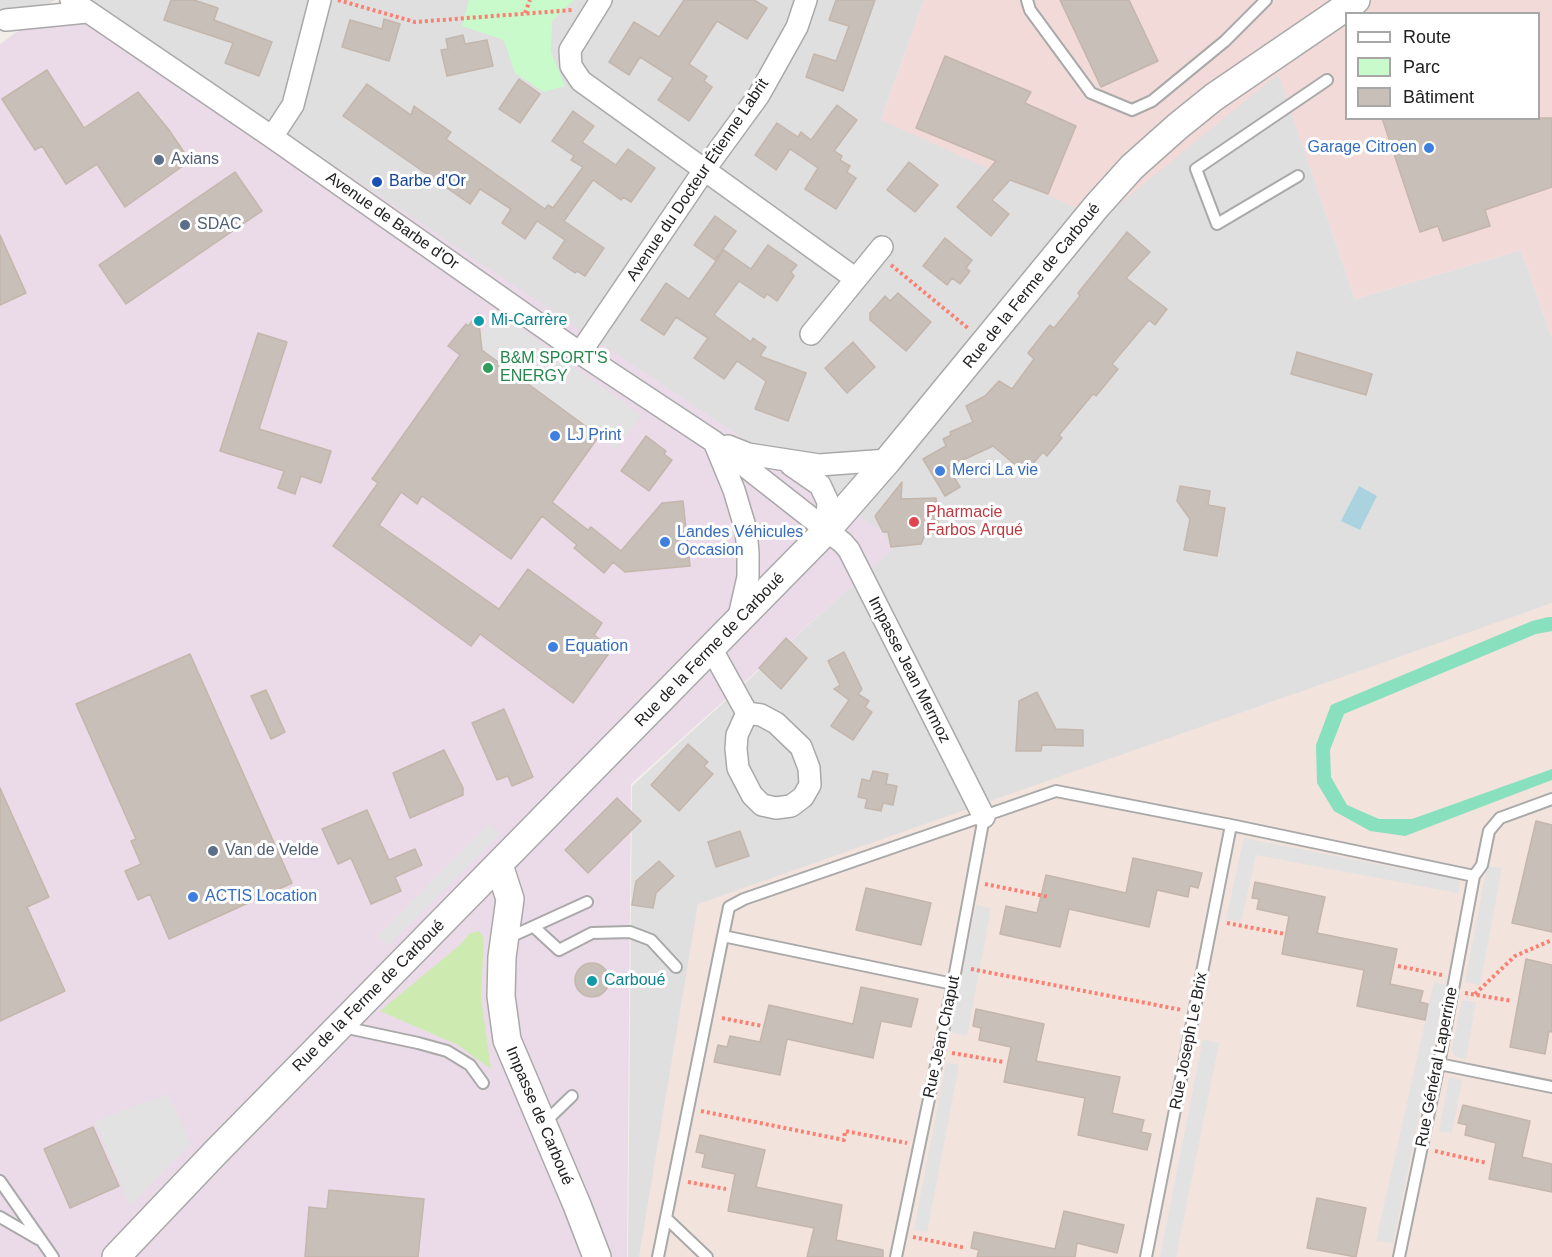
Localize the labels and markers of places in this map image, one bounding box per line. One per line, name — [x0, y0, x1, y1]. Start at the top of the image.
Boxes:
place label: Garage Citroen — [1308, 138, 1417, 158]
marker: Garage Citroen — [1422, 141, 1436, 155]
place label: Axians — [171, 150, 219, 170]
marker: Axians — [152, 153, 166, 167]
place label: Barbe d'Or — [389, 172, 466, 192]
marker: Barbe d'Or — [370, 175, 384, 189]
place label: SDAC — [197, 215, 241, 235]
marker: SDAC — [178, 218, 192, 232]
place label: Mi-Carrère — [491, 311, 567, 331]
marker: Mi-Carrère — [472, 314, 486, 328]
place label: B&M SPORT'S ENERGY — [500, 349, 608, 387]
marker: B&M SPORT'S ENERGY — [481, 361, 495, 375]
place label: LJ Print — [567, 426, 621, 446]
marker: LJ Print — [548, 429, 562, 443]
place label: Merci La vie — [952, 461, 1038, 481]
marker: Merci La vie — [933, 464, 947, 478]
place label: Pharmacie Farbos Arqué — [926, 503, 1023, 541]
marker: Pharmacie Farbos Arqué — [907, 515, 921, 529]
place label: Landes Véhicules Occasion — [677, 523, 803, 561]
marker: Landes Véhicules Occasion — [658, 535, 672, 549]
place label: Equation — [565, 637, 628, 657]
marker: Equation — [546, 640, 560, 654]
place label: Van de Velde — [225, 841, 319, 861]
marker: Van de Velde — [206, 844, 220, 858]
place label: ACTIS Location — [205, 887, 317, 907]
marker: ACTIS Location — [186, 890, 200, 904]
place label: Carboué — [604, 971, 665, 991]
marker: Carboué — [585, 974, 599, 988]

